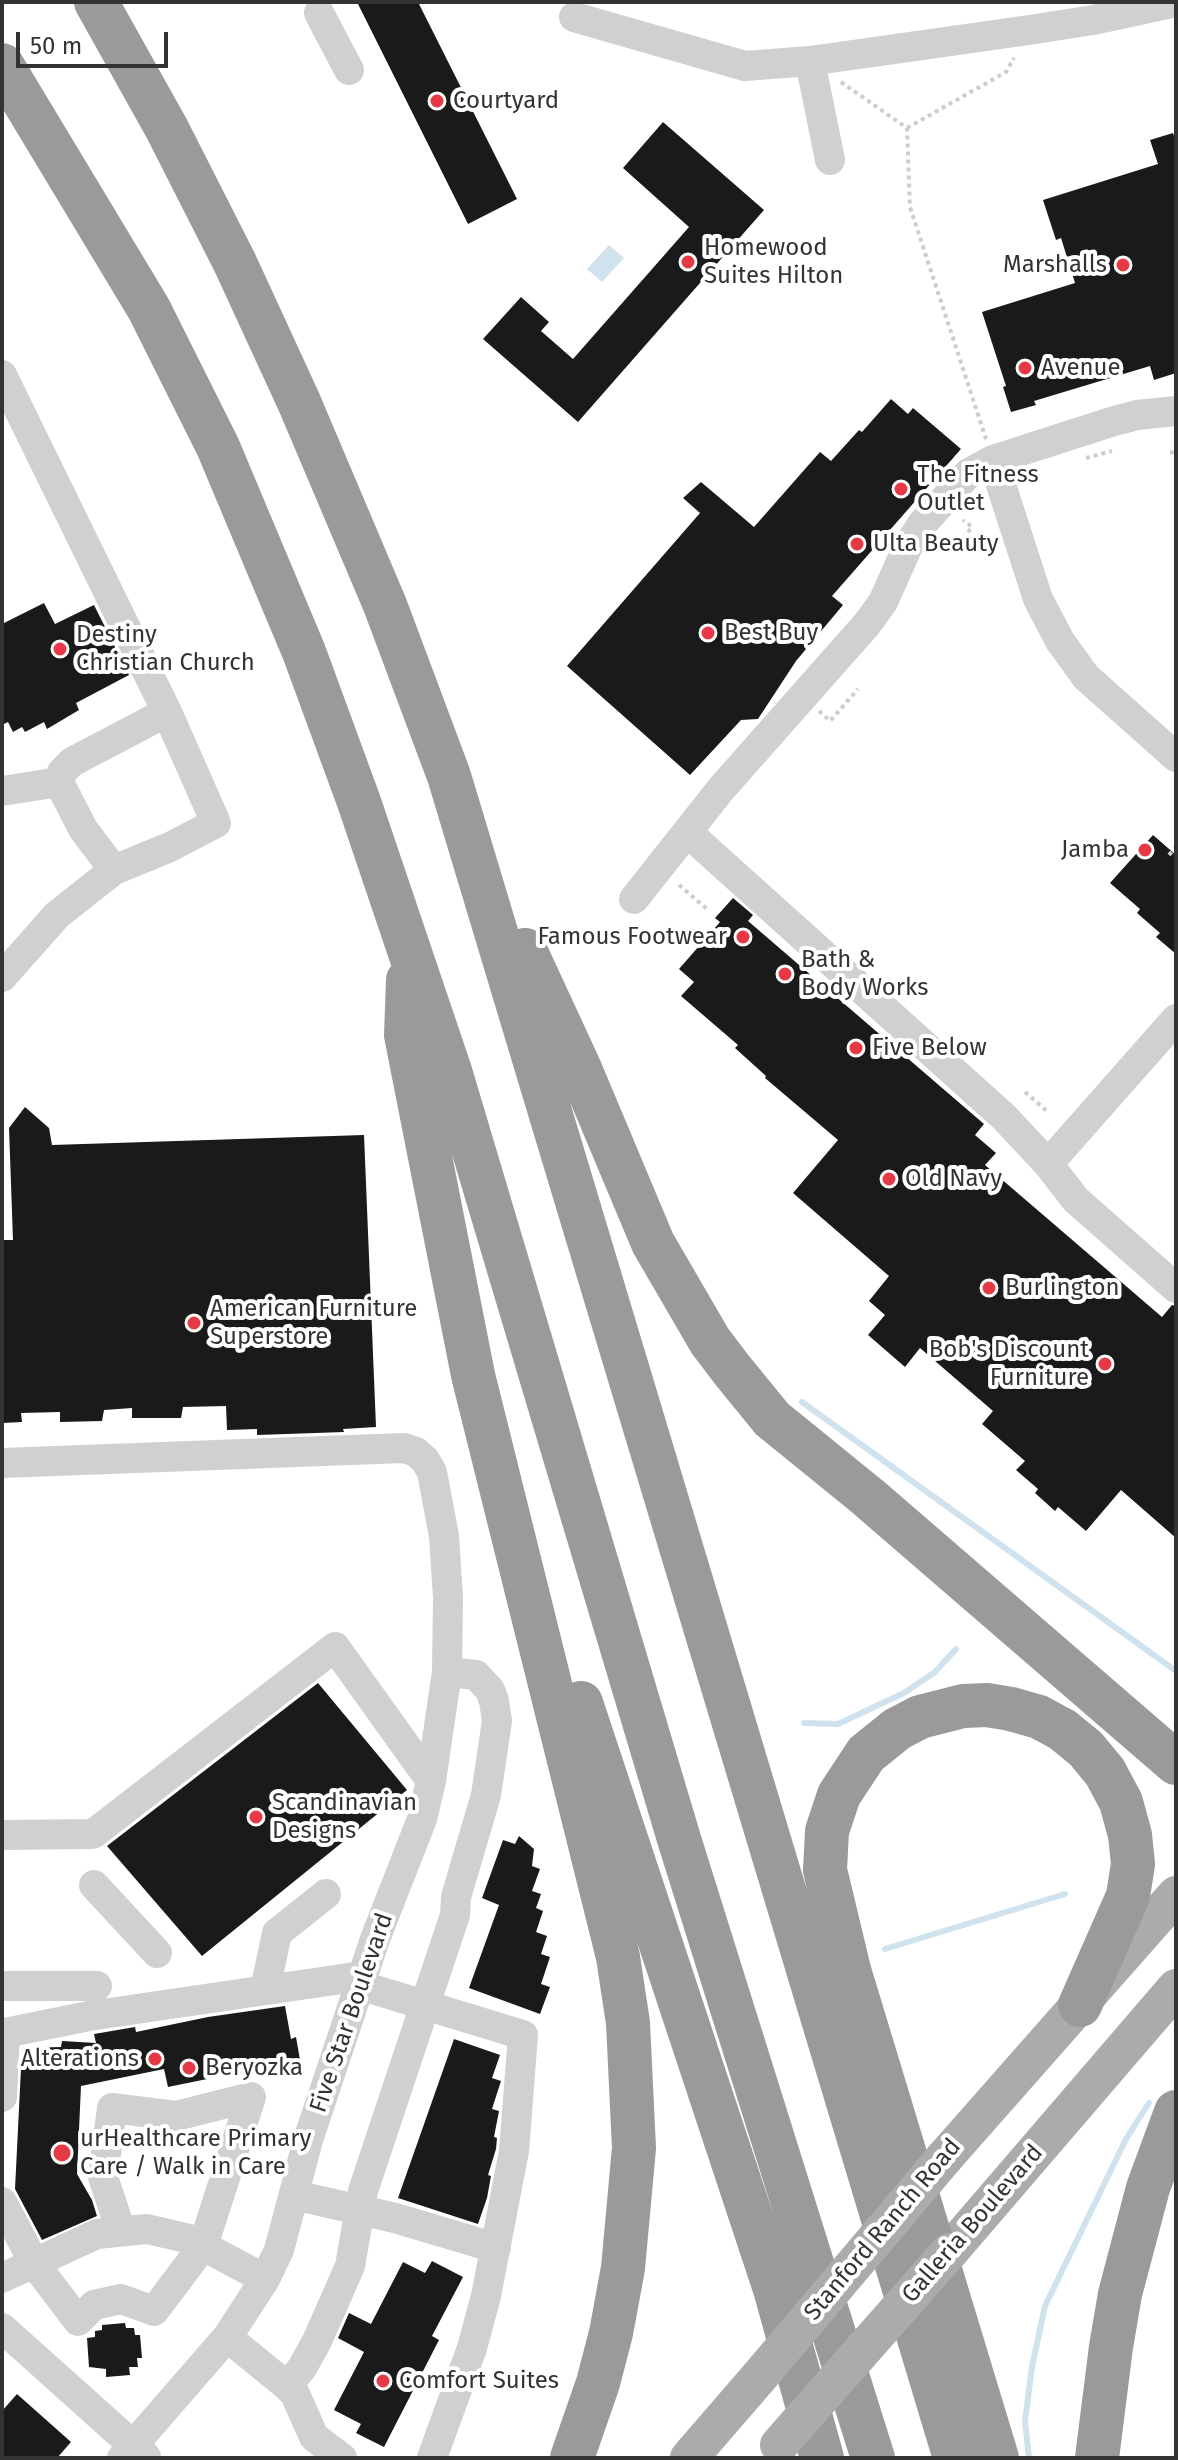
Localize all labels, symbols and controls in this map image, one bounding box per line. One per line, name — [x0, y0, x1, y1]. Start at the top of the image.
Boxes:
scale bar — [20, 16, 172, 66]
text: 50 m — [30, 32, 82, 60]
place label: Courtyard — [453, 87, 559, 115]
marker: Courtyard — [428, 92, 446, 110]
place label: Homewood Suites Hilton — [704, 234, 843, 290]
place label: Marshalls — [1003, 251, 1107, 279]
marker: Homewood Suites Hilton — [679, 253, 697, 271]
marker: Marshalls — [1114, 256, 1132, 274]
place label: Avenue — [1041, 354, 1121, 382]
marker: Avenue — [1016, 359, 1034, 377]
place label: The Fitness Outlet — [917, 461, 1039, 517]
marker: The Fitness Outlet — [892, 480, 910, 498]
place label: Ulta Beauty — [873, 530, 999, 558]
marker: Ulta Beauty — [848, 535, 866, 553]
place label: Best Buy — [724, 619, 818, 647]
place label: Destiny Christian Church — [76, 621, 255, 677]
marker: Best Buy — [699, 624, 717, 642]
marker: Destiny Christian Church — [51, 640, 69, 658]
place label: Jamba — [1061, 836, 1129, 864]
marker: Jamba — [1136, 841, 1154, 859]
place label: Famous Footwear — [537, 923, 727, 951]
marker: Famous Footwear — [734, 928, 752, 946]
place label: Bath & Body Works — [801, 946, 928, 1002]
marker: Bath & Body Works — [776, 965, 794, 983]
place label: Five Below — [872, 1034, 987, 1062]
marker: Five Below — [847, 1039, 865, 1057]
place label: Old Navy — [905, 1165, 1002, 1193]
marker: Old Navy — [880, 1170, 898, 1188]
place label: Burlington — [1005, 1274, 1120, 1302]
marker: Burlington — [980, 1279, 998, 1297]
place label: American Furniture Superstore — [210, 1295, 417, 1351]
marker: American Furniture Superstore — [185, 1314, 203, 1332]
place label: Bob's Discount Furniture — [929, 1336, 1089, 1392]
marker: Bob's Discount Furniture — [1096, 1355, 1114, 1373]
place label: Scandinavian Designs — [272, 1789, 417, 1845]
marker: Scandinavian Designs — [247, 1808, 265, 1826]
street label: Five Star Boulevard — [304, 1910, 400, 2116]
place label: Alterations — [21, 2045, 139, 2073]
marker: Alterations — [146, 2050, 164, 2068]
place label: Beryozka — [205, 2054, 303, 2082]
marker: Beryozka — [180, 2059, 198, 2077]
place label: urHealthcare Primary Care / Walk in Care — [80, 2125, 311, 2181]
street label: Stanford Ranch Road — [799, 2133, 967, 2327]
street label: Galleria Boulevard — [896, 2139, 1050, 2309]
marker: urHealthcare Primary Care / Walk in Care — [51, 2142, 73, 2164]
place label: Comfort Suites — [399, 2367, 559, 2395]
marker: Comfort Suites — [374, 2372, 392, 2390]

